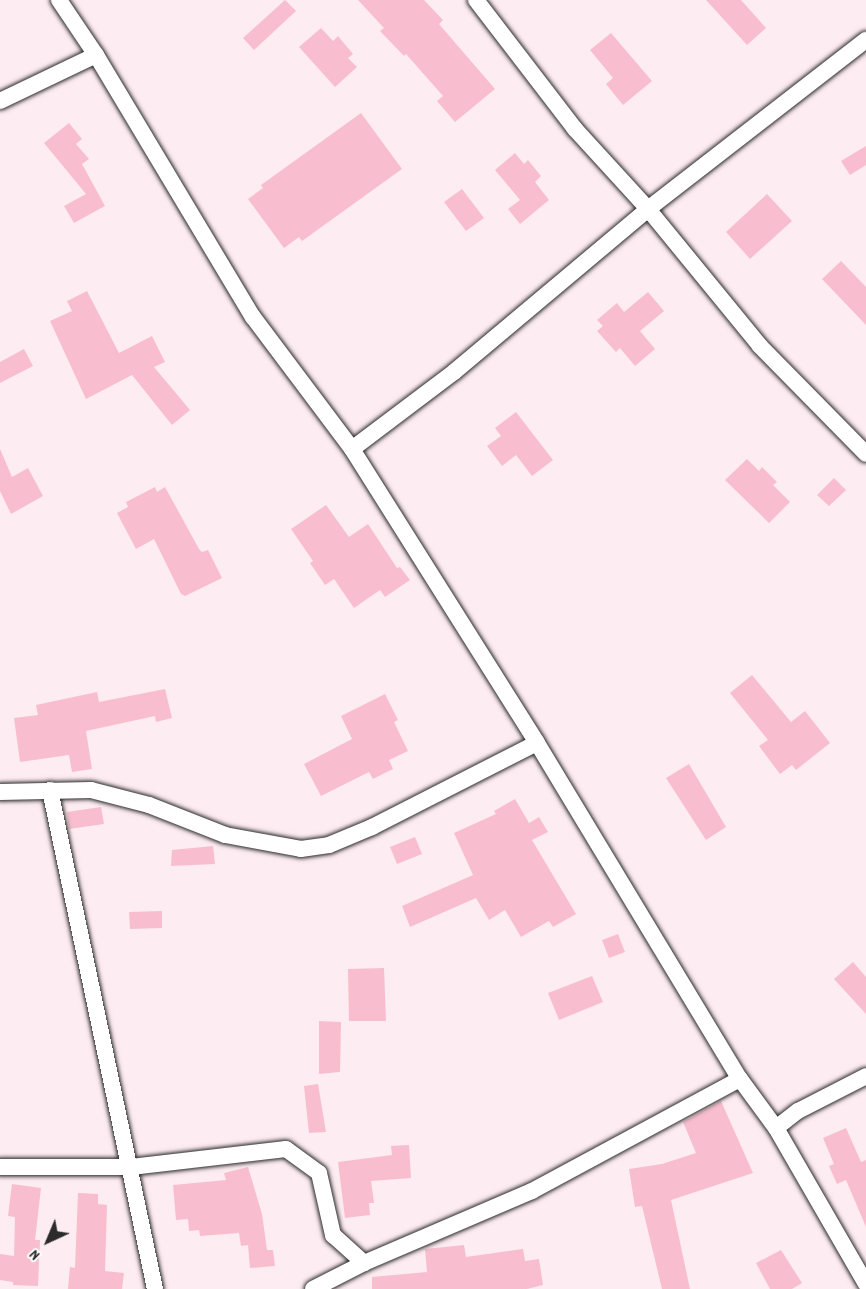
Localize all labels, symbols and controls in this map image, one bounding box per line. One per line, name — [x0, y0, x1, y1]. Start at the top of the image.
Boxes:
north arrow — [18, 1211, 78, 1271]
text: N — [24, 1243, 46, 1265]

